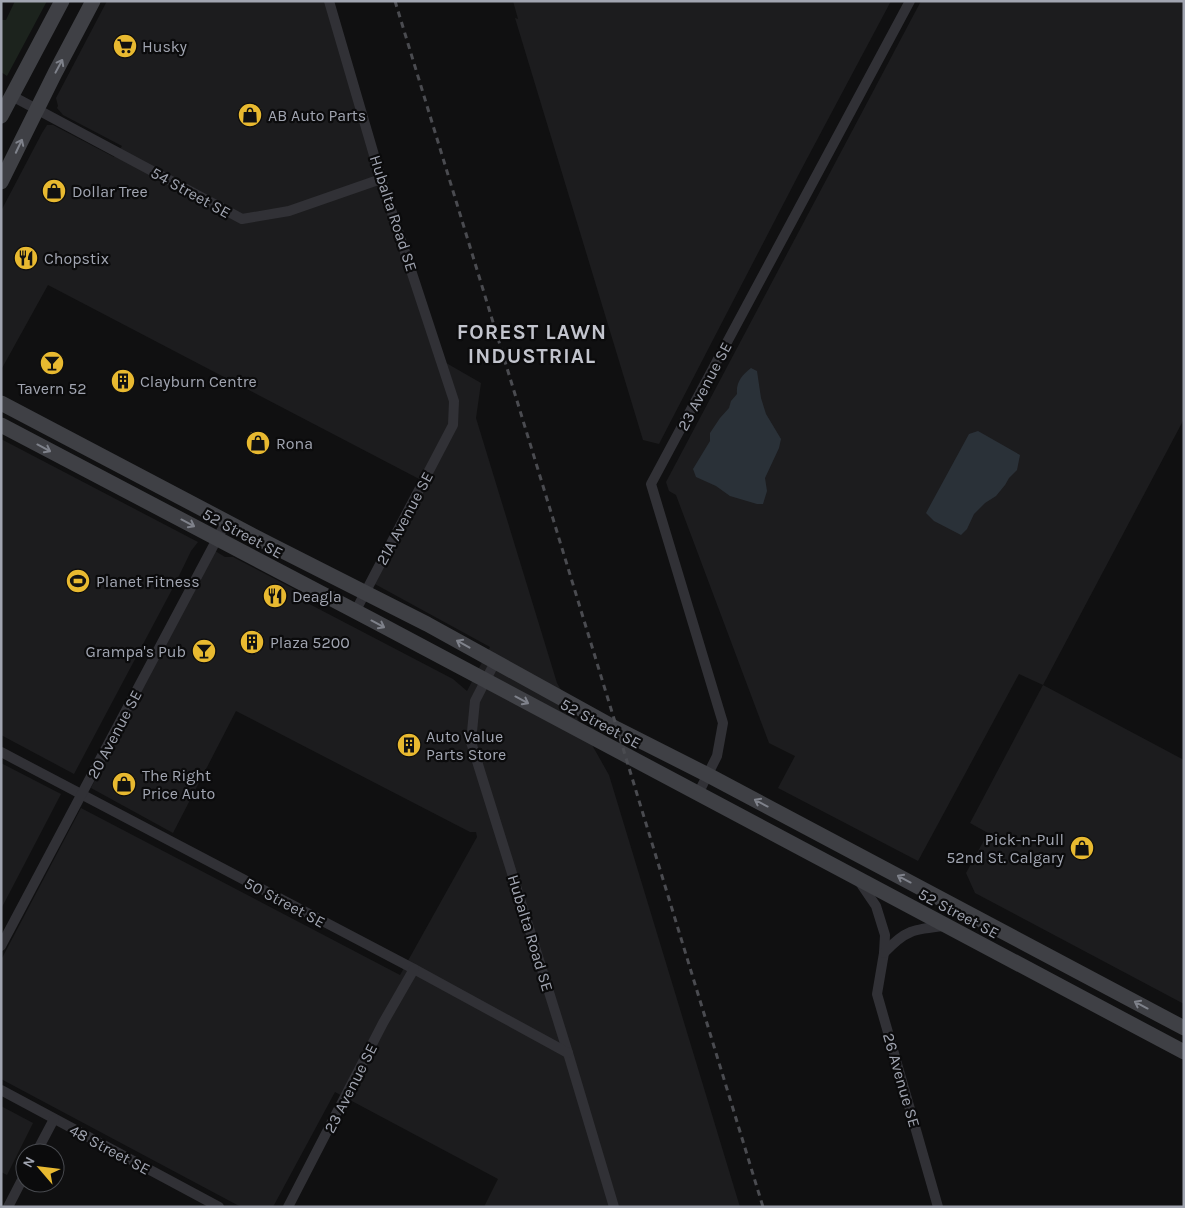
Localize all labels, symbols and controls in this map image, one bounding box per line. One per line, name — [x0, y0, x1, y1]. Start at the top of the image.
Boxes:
supermarket icon: Husky — [112, 33, 138, 59]
place label: Husky — [142, 37, 188, 56]
one-way arrow — [54, 59, 64, 73]
shop icon: AB Auto Parts — [237, 102, 263, 128]
place label: AB Auto Parts — [268, 106, 366, 125]
one-way arrow — [15, 139, 24, 154]
street label: Hubalta Road SE — [366, 153, 421, 274]
street label: 54 Street SE — [148, 163, 234, 222]
shop icon: Dollar Tree — [41, 178, 67, 204]
place label: Dollar Tree — [72, 182, 148, 201]
restaurant icon: Chopstix — [13, 245, 39, 271]
place label: Chopstix — [44, 249, 109, 268]
district label: FOREST LAWN INDUSTRIAL — [457, 320, 607, 368]
street label: 23 Avenue SE — [673, 339, 736, 434]
bar icon: Tavern 52 — [39, 350, 65, 376]
building icon: Clayburn Centre — [110, 368, 136, 394]
place label: Clayburn Centre — [140, 372, 257, 391]
place label: Tavern 52 — [17, 379, 87, 398]
shop icon: Rona — [245, 430, 271, 456]
place label: Rona — [276, 434, 313, 453]
one-way arrow — [37, 443, 52, 453]
street label: 21A Avenue SE — [372, 468, 437, 568]
street label: 52 Street SE — [199, 504, 286, 563]
one-way arrow — [181, 518, 196, 528]
sports icon: Planet Fitness — [65, 568, 91, 594]
place label: Planet Fitness — [96, 572, 200, 591]
restaurant icon: Deagla — [262, 583, 288, 609]
place label: Deagla — [292, 587, 342, 606]
one-way arrow — [371, 619, 386, 629]
building icon: Plaza 5200 — [239, 629, 265, 655]
place label: Plaza 5200 — [270, 633, 350, 652]
bar icon: Grampa's Pub — [191, 638, 217, 664]
one-way arrow — [456, 639, 471, 649]
place label: Grampa's Pub — [86, 642, 186, 661]
street label: 20 Avenue SE — [83, 687, 146, 782]
street label: 52 Street SE — [557, 694, 644, 753]
one-way arrow — [514, 696, 529, 705]
place label: Auto Value Parts Store — [426, 727, 506, 764]
building icon: Auto Value Parts Store — [396, 732, 422, 758]
place label: The Right Price Auto — [142, 766, 215, 803]
shop icon: The Right Price Auto — [111, 771, 137, 797]
one-way arrow — [754, 798, 769, 807]
place label: Pick-n-Pull 52nd St. Calgary — [946, 830, 1065, 867]
shop icon: Pick-n-Pull 52nd St. Calgary — [1069, 835, 1095, 861]
street label: Hubalta Road SE — [504, 872, 557, 994]
street label: 50 Street SE — [241, 873, 328, 932]
one-way arrow — [897, 874, 912, 884]
street label: 52 Street SE — [915, 884, 1002, 943]
one-way arrow — [1133, 1000, 1148, 1010]
street label: 26 Avenue SE — [879, 1031, 924, 1130]
street label: 23 Avenue SE — [320, 1040, 381, 1136]
street label: 48 Street SE — [66, 1120, 153, 1179]
north arrow — [15, 1143, 65, 1193]
text: N — [19, 1154, 39, 1171]

